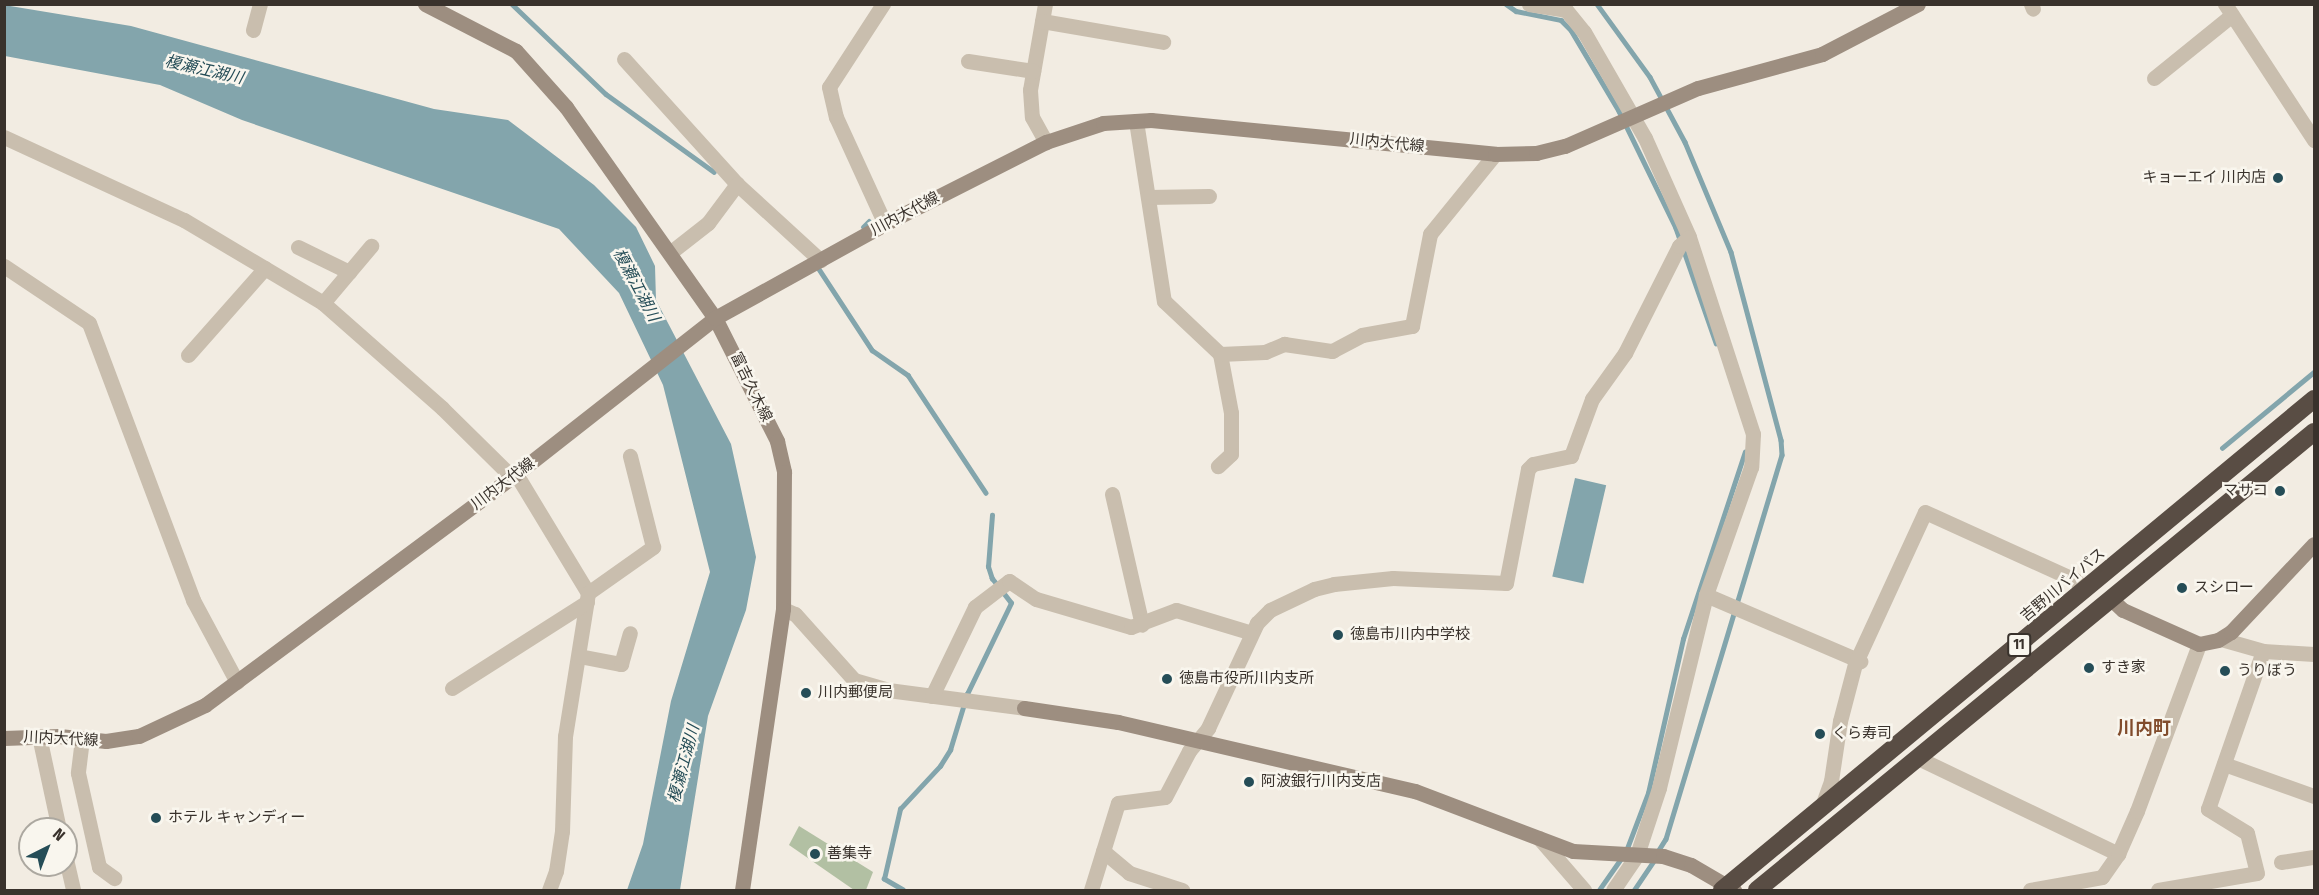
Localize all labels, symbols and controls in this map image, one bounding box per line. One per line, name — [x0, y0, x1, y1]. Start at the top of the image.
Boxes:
water label: 榎瀬江湖川 — [163, 52, 245, 88]
street label: 川内大代線 — [1349, 130, 1425, 156]
place label: キョーエイ 川内店 — [2142, 169, 2266, 187]
marker: キョーエイ 川内店 — [2271, 171, 2285, 185]
street label: 川内大代線 — [868, 188, 942, 240]
water label: 榎瀬江湖川 — [609, 245, 663, 325]
street label: 富吉久木線 — [726, 349, 776, 425]
street label: 川内大代線 — [468, 454, 538, 514]
place label: マサコ — [2223, 482, 2268, 500]
marker: マサコ — [2273, 484, 2287, 498]
street label: 吉野川バイパス — [2017, 544, 2109, 626]
place label: スシロー — [2194, 579, 2254, 597]
marker: スシロー — [2175, 581, 2189, 595]
place label: 徳島市川内中学校 — [1350, 626, 1470, 644]
marker: 徳島市川内中学校 — [1331, 628, 1345, 642]
road number: 11 — [2007, 634, 2031, 656]
place label: すき家 — [2101, 659, 2146, 677]
marker: すき家 — [2082, 661, 2096, 675]
place label: うりぼう — [2237, 662, 2297, 680]
marker: うりぼう — [2218, 664, 2232, 678]
place label: 徳島市役所川内支所 — [1179, 670, 1314, 688]
marker: 徳島市役所川内支所 — [1160, 672, 1174, 686]
place label: 川内郵便局 — [818, 684, 893, 702]
marker: 川内郵便局 — [799, 686, 813, 700]
district label: 川内町 — [2117, 717, 2171, 739]
water label: 榎瀬江湖川 — [664, 723, 704, 805]
place label: くら寿司 — [1832, 725, 1892, 743]
marker: くら寿司 — [1813, 727, 1827, 741]
street label: 川内大代線 — [23, 728, 99, 750]
place label: 阿波銀行川内支店 — [1261, 773, 1381, 791]
marker: 阿波銀行川内支店 — [1242, 775, 1256, 789]
place label: ホテル キャンディー — [168, 809, 307, 827]
marker: ホテル キャンディー — [149, 811, 163, 825]
north arrow — [18, 817, 78, 877]
text: N — [49, 824, 69, 845]
place label: 善集寺 — [827, 845, 872, 863]
marker: 善集寺 — [808, 847, 822, 861]

